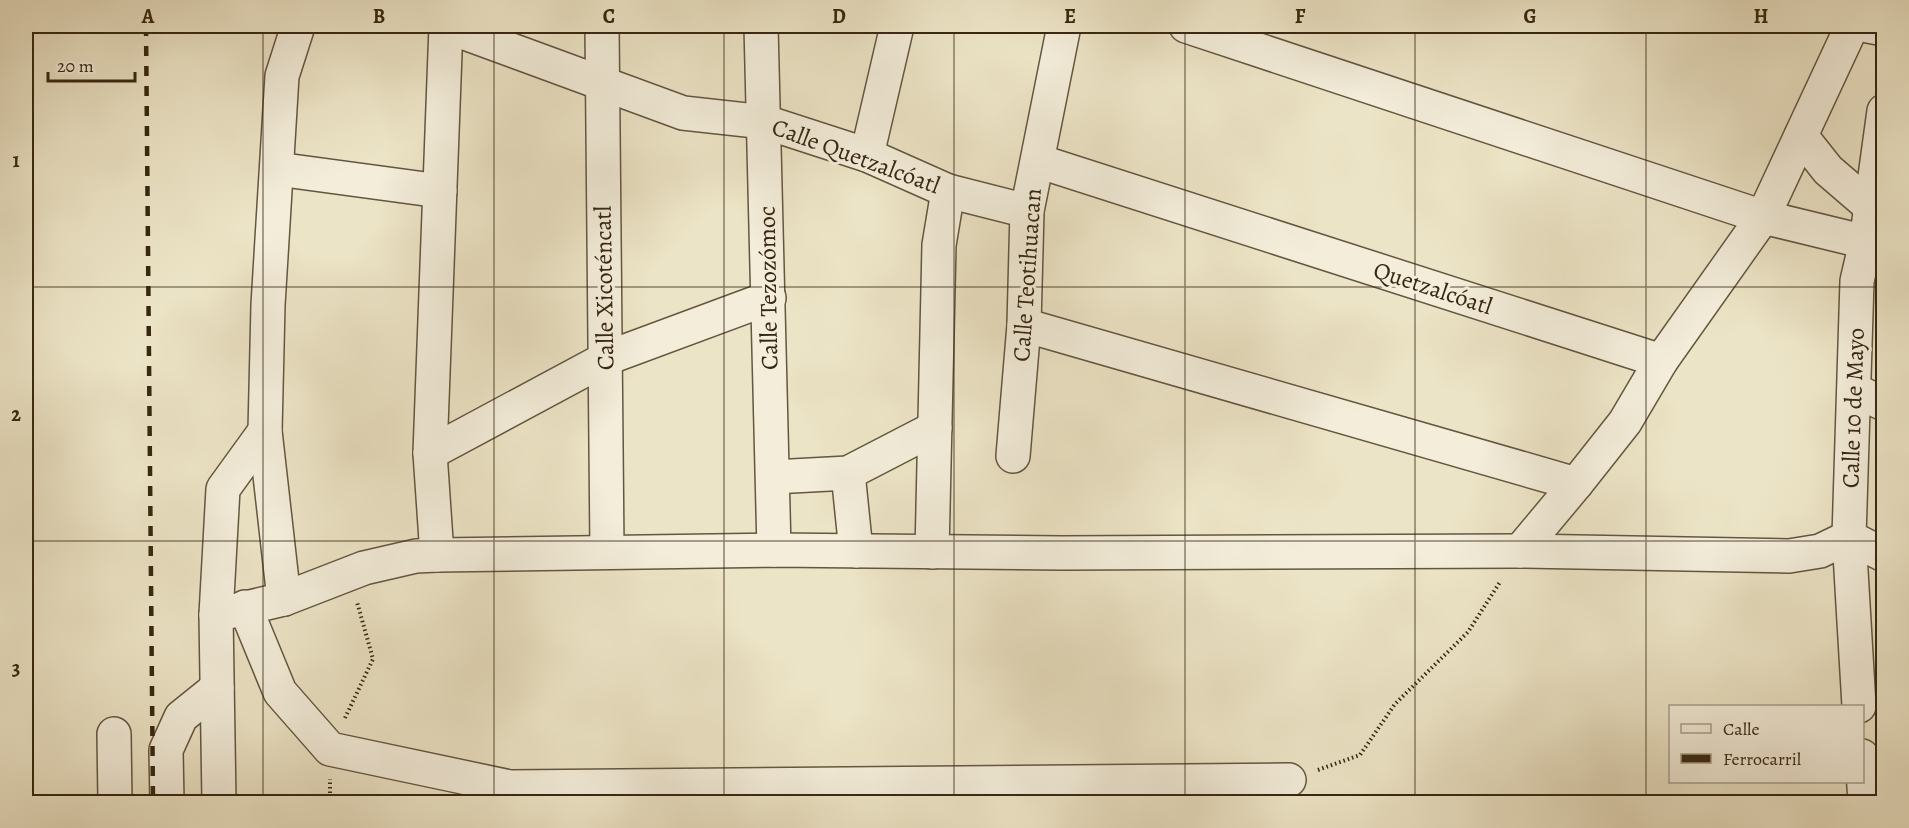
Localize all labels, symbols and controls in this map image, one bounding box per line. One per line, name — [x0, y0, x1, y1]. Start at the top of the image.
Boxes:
text: A — [141, 3, 155, 30]
text: B — [373, 3, 385, 30]
text: C — [603, 3, 615, 30]
text: D — [832, 3, 846, 30]
text: E — [1064, 3, 1076, 30]
text: F — [1295, 3, 1306, 30]
text: G — [1523, 3, 1537, 30]
text: H — [1754, 3, 1769, 30]
scale bar — [48, 45, 135, 83]
text: 20 m — [57, 54, 94, 78]
street label: Calle Quetzalcóatl — [768, 111, 945, 201]
text: 1 — [12, 147, 20, 174]
street label: Calle Teotihuacan — [1005, 187, 1049, 363]
street label: Calle Xicoténcatl — [587, 205, 621, 370]
street label: Calle Tezozómoc — [751, 206, 785, 370]
street label: Quetzalcóatl — [1369, 254, 1497, 322]
street label: Calle 10 de Mayo — [1834, 327, 1872, 489]
text: 2 — [11, 401, 21, 428]
text: 3 — [12, 655, 20, 682]
legend — [1669, 705, 1864, 783]
text: Calle — [1723, 717, 1760, 741]
text: Ferrocarril — [1723, 747, 1802, 771]

